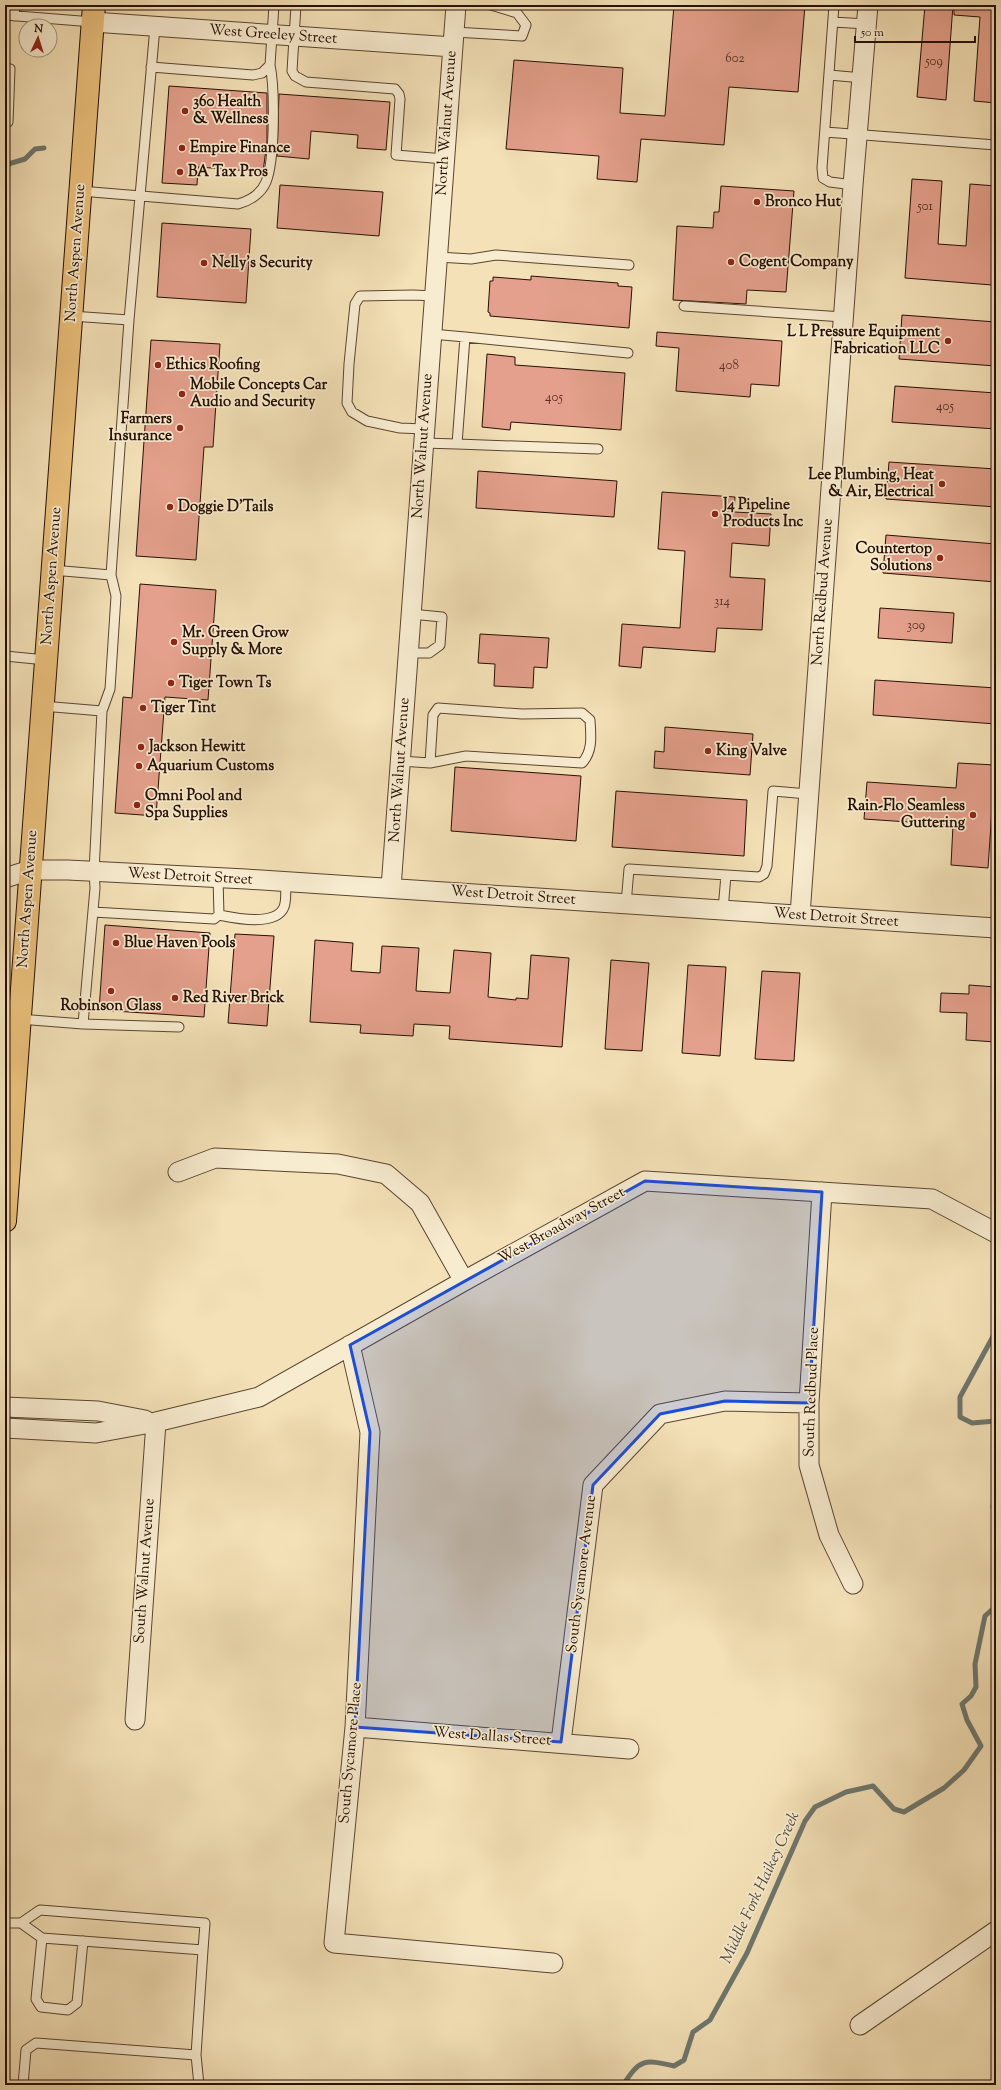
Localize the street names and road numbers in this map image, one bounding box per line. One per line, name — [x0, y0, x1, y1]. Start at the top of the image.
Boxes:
street label: West Greeley Street — [208, 20, 338, 50]
street label: North Walnut Avenue — [431, 50, 463, 196]
street label: North Aspen Avenue — [61, 183, 91, 323]
street label: North Walnut Avenue — [407, 373, 439, 519]
street label: North Aspen Avenue — [37, 506, 67, 646]
street label: North Redbud Avenue — [807, 518, 839, 666]
street label: North Walnut Avenue — [384, 697, 416, 843]
street label: North Aspen Avenue — [13, 829, 43, 969]
street label: West Detroit Street — [127, 863, 253, 891]
street label: West Detroit Street — [450, 881, 576, 911]
street label: West Detroit Street — [773, 903, 899, 933]
street label: West Broadway Street — [495, 1182, 629, 1270]
street label: South Redbud Place — [799, 1326, 825, 1458]
street label: South Sycamore Avenue — [562, 1494, 602, 1654]
street label: South Walnut Avenue — [129, 1498, 161, 1644]
street label: South Sycamore Place — [334, 1681, 368, 1825]
street label: West Dallas Street — [432, 1722, 552, 1752]

